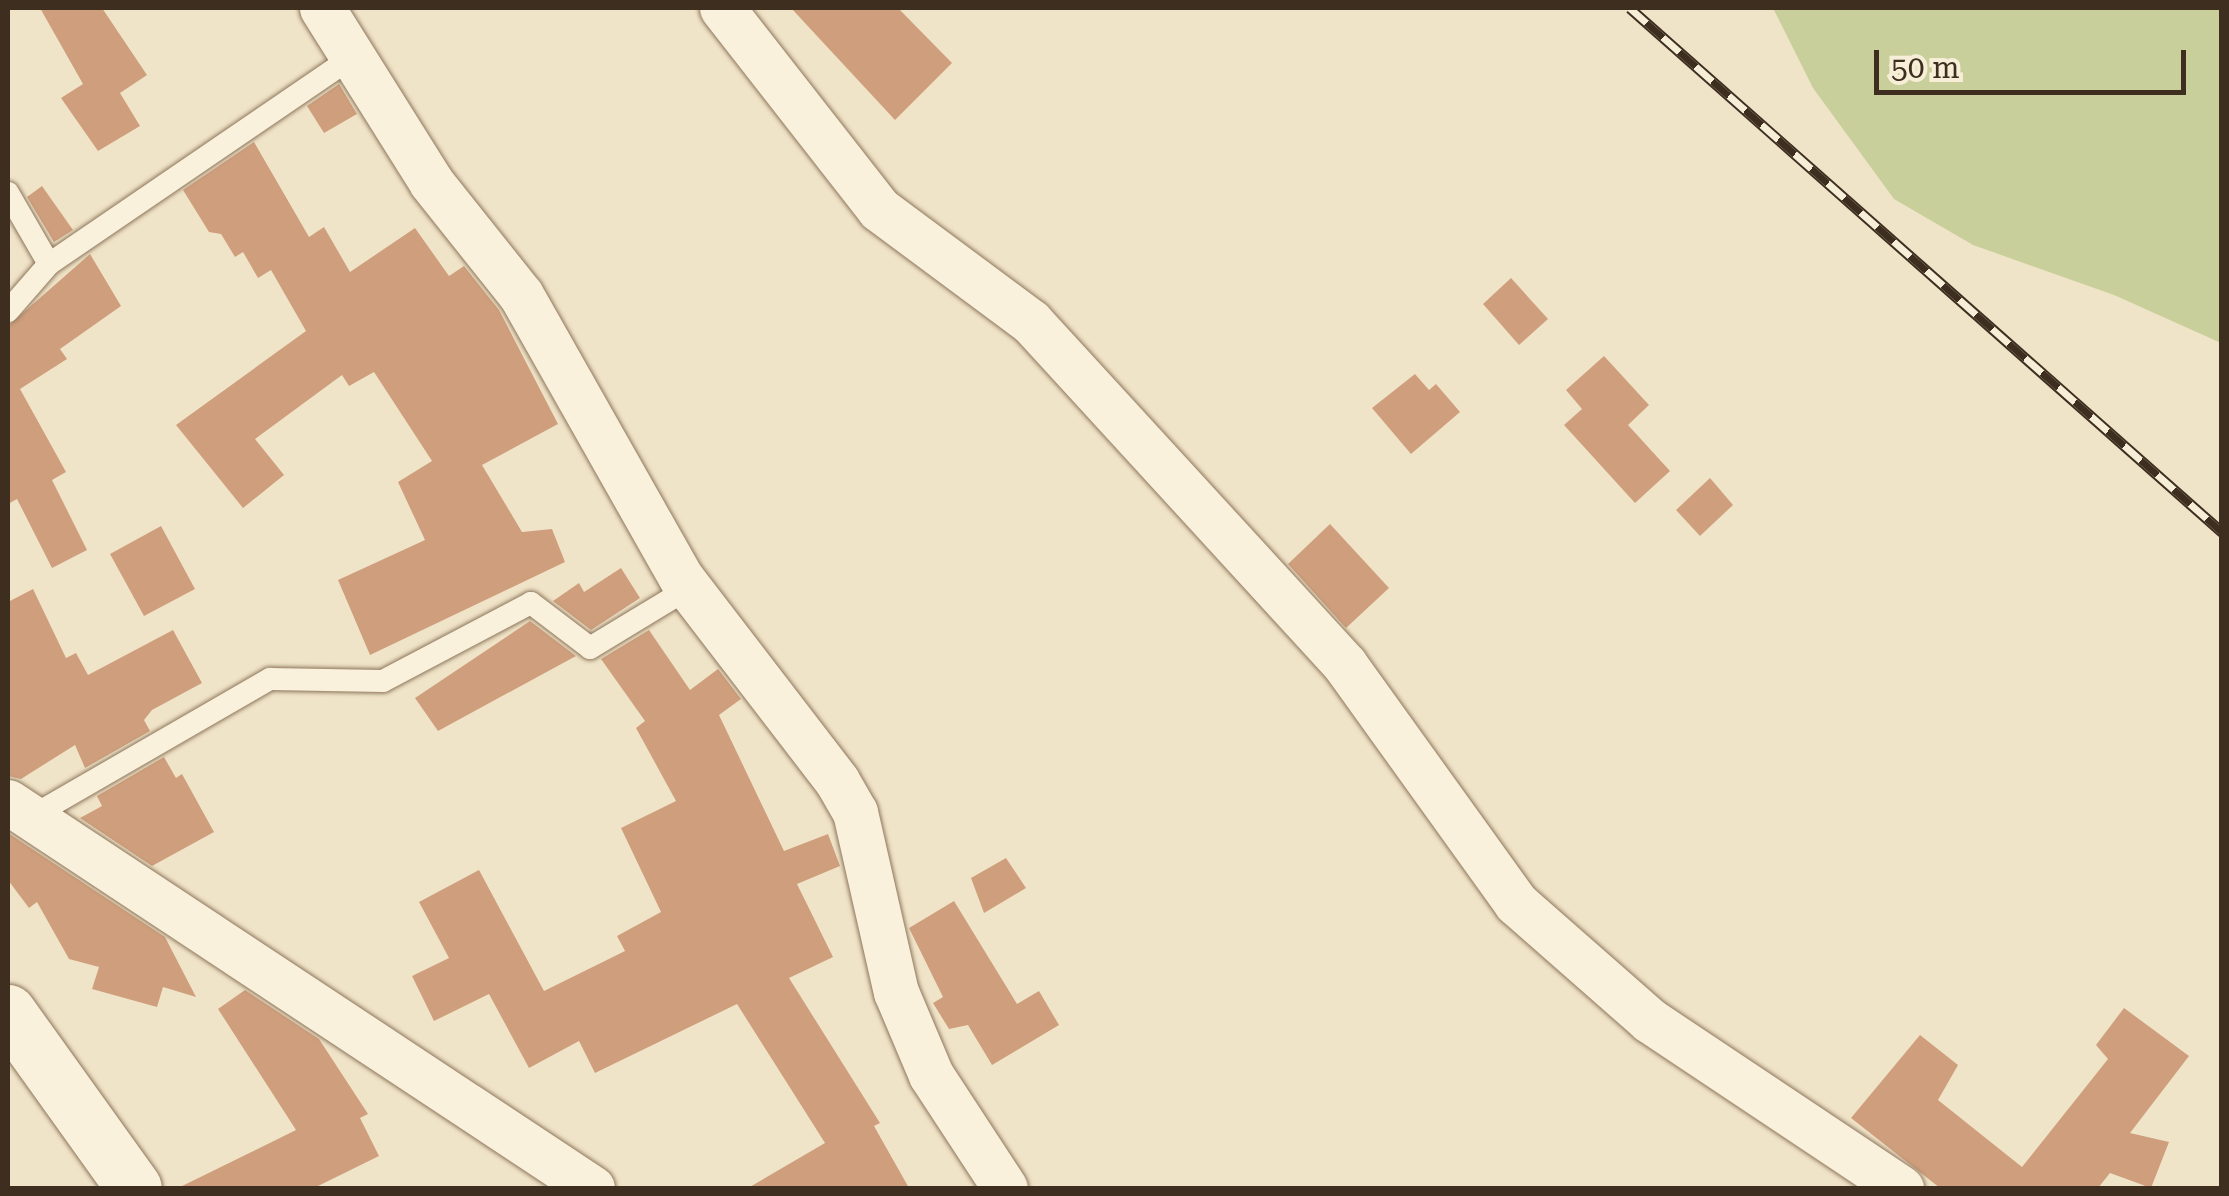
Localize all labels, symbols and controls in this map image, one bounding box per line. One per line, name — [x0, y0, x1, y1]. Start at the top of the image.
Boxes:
scale bar — [1879, 30, 2192, 92]
text: 50 m — [1891, 50, 1960, 85]

